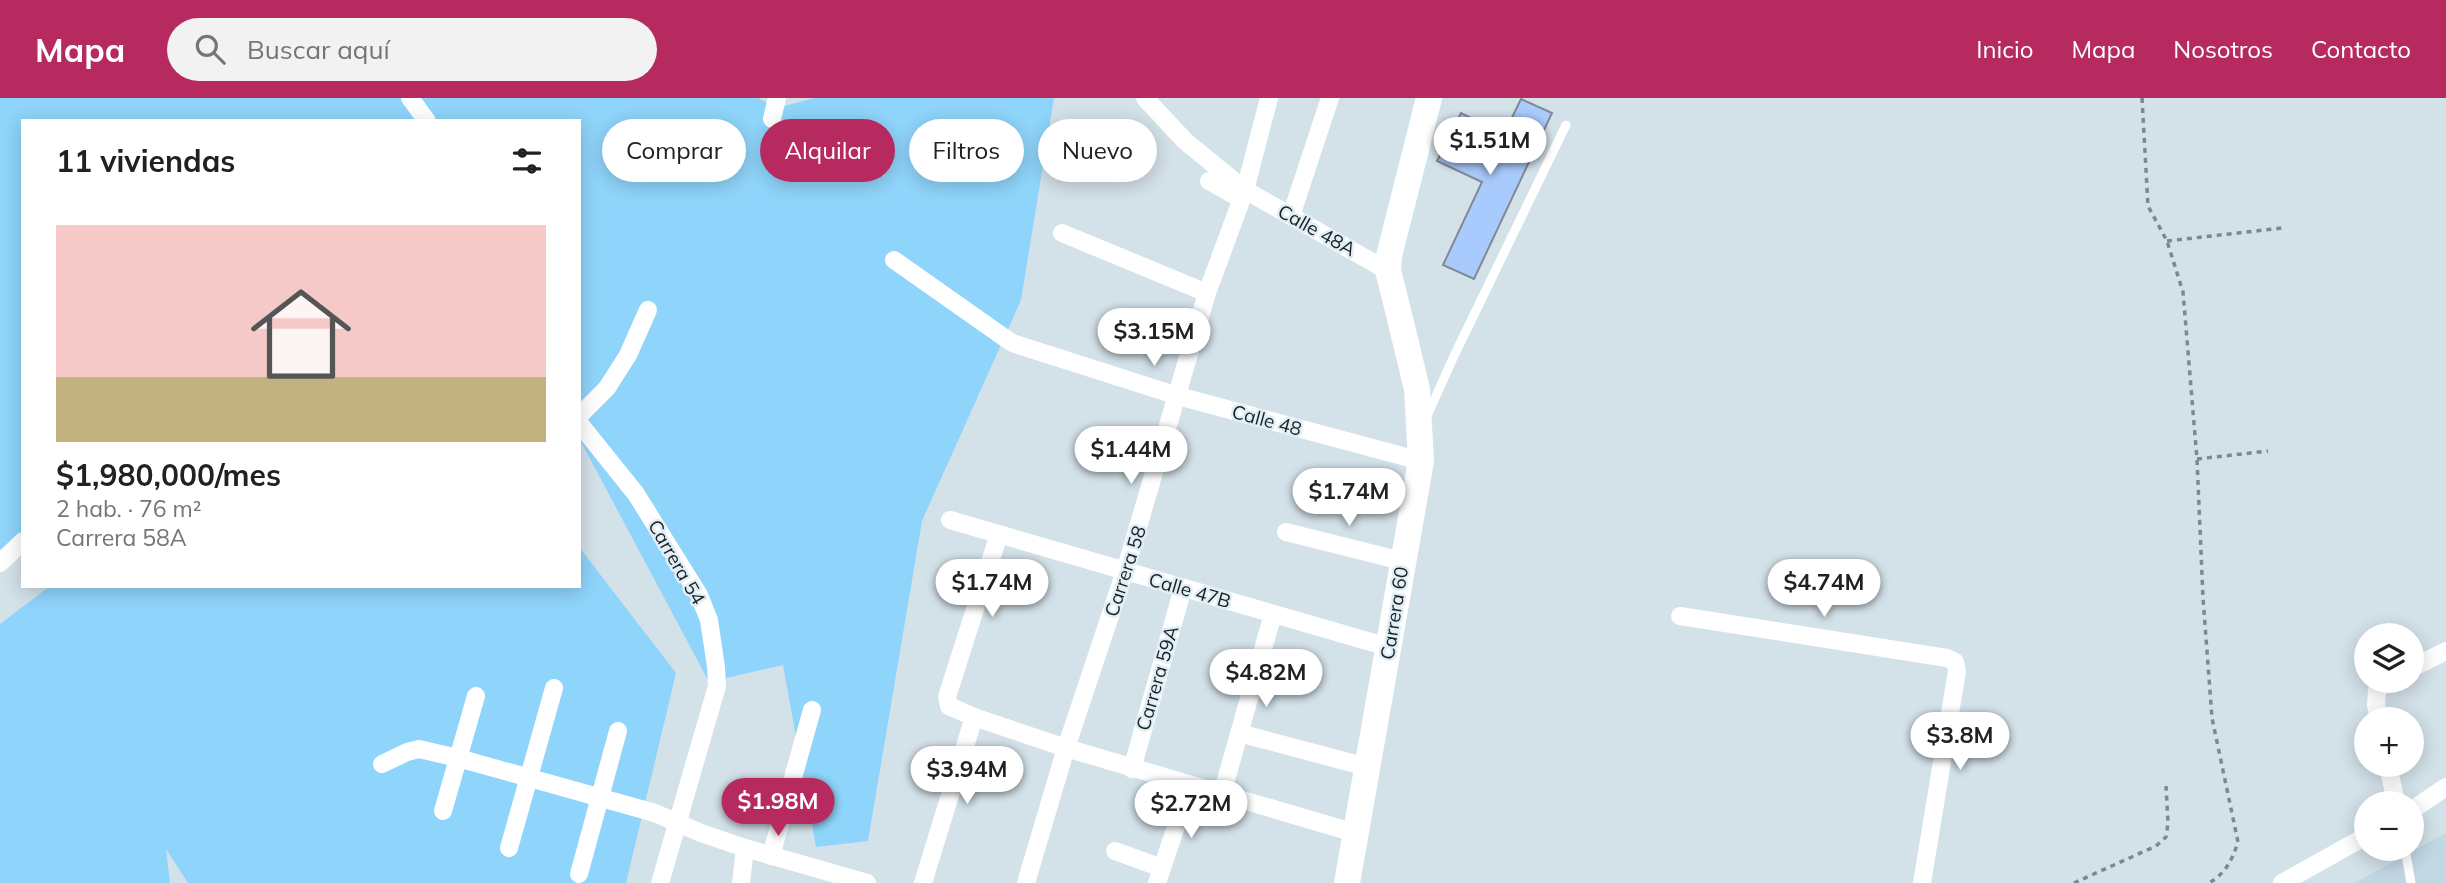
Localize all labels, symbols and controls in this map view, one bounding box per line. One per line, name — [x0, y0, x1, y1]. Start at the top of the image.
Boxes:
search box — [167, 18, 657, 81]
text: Mapa — [35, 29, 125, 70]
icon: search — [191, 30, 229, 68]
text: Buscar aquí — [247, 33, 390, 66]
text: Inicio — [1976, 34, 2033, 64]
text: Mapa — [2071, 34, 2135, 64]
text: Nosotros — [2173, 34, 2273, 64]
text: Contacto — [2311, 34, 2411, 64]
pin: $1.51M — [1433, 118, 1547, 177]
chip: Comprar — [602, 119, 746, 182]
chip: Alquilar — [760, 119, 895, 182]
chip: Filtros — [909, 119, 1024, 182]
chip: Nuevo — [1038, 119, 1157, 182]
text: $1.51M — [1450, 125, 1530, 154]
text: 11 viviendas — [56, 142, 235, 180]
icon: filters — [508, 142, 546, 180]
street label: Calle 48A — [1274, 199, 1360, 261]
icon: home — [238, 271, 364, 397]
pin: $3.15M — [1097, 308, 1211, 368]
text: $3.15M — [1114, 316, 1194, 345]
street label: Calle 48 — [1229, 399, 1305, 441]
pin: $1.44M — [1074, 426, 1188, 486]
text: $1.44M — [1091, 434, 1171, 463]
text: $1,980,000/mes — [56, 456, 281, 494]
pin: $1.74M — [1292, 468, 1406, 528]
text: $1.74M — [1309, 476, 1389, 505]
text: 2 hab. · 76 m² — [56, 494, 201, 523]
street label: Carrera 54 — [643, 515, 711, 609]
text: Carrera 58A — [56, 523, 187, 552]
street label: Carrera 58 — [1099, 523, 1151, 619]
pin: $1.74M — [935, 560, 1049, 619]
pin: $4.74M — [1767, 560, 1881, 619]
street label: Carrera 60 — [1375, 565, 1413, 661]
text: $1.74M — [952, 567, 1032, 596]
street label: Calle 47B — [1146, 567, 1234, 613]
text: $4.74M — [1784, 567, 1864, 596]
street label: Carrera 59A — [1131, 623, 1183, 733]
map controls — [2354, 623, 2424, 861]
button: layers — [2354, 623, 2424, 693]
pin: $4.82M — [1209, 650, 1323, 709]
text: $4.82M — [1226, 657, 1306, 686]
button: + — [2354, 707, 2424, 777]
pin: $3.8M — [1911, 712, 2009, 772]
text: $3.8M — [1926, 720, 1994, 749]
pin: $3.94M — [910, 746, 1024, 806]
text: $3.94M — [927, 754, 1007, 783]
pin: $1.98M — [721, 778, 835, 838]
pin: $2.72M — [1134, 780, 1248, 840]
text: $1.98M — [738, 786, 818, 815]
text: $2.72M — [1151, 788, 1231, 817]
button: − — [2354, 791, 2424, 861]

